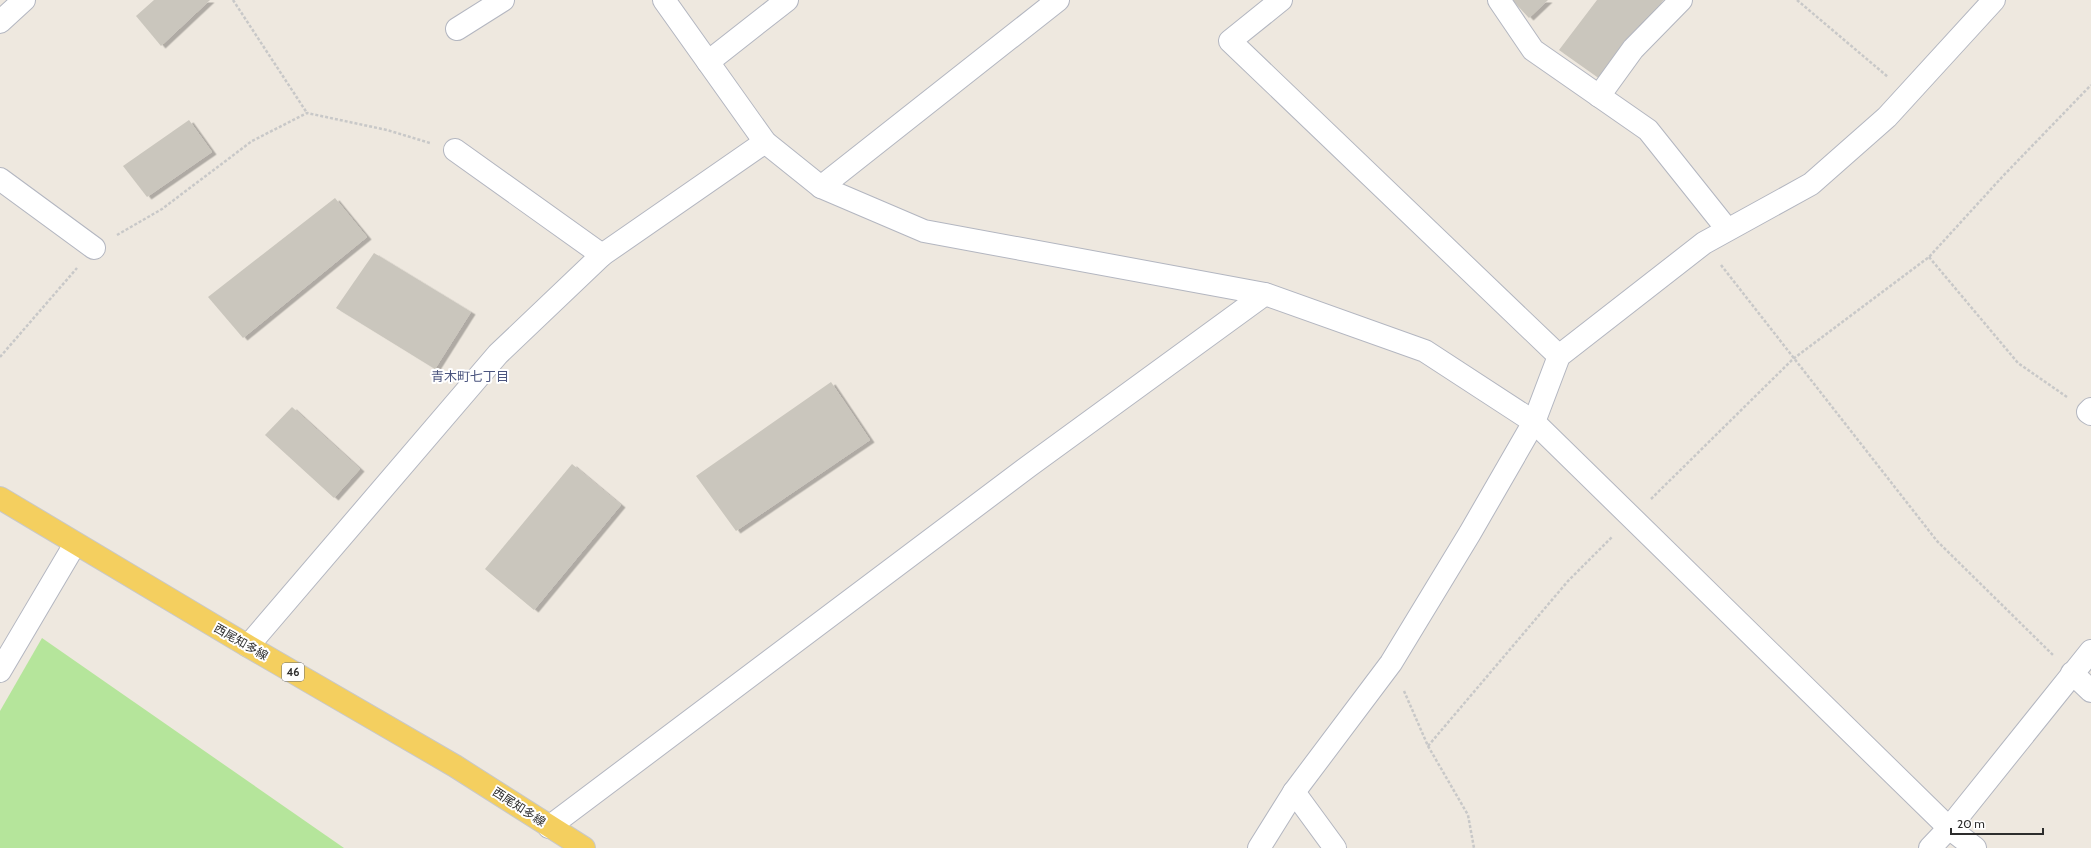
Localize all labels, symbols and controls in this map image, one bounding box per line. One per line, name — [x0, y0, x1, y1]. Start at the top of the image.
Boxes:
district label: 青木町七丁目 — [431, 368, 509, 384]
street label: 西尾知多線 — [212, 620, 271, 663]
road number: 46 — [282, 663, 304, 681]
street label: 西尾知多線 — [490, 784, 549, 829]
scale bar — [1951, 810, 2043, 836]
text: 20 m — [1957, 816, 1985, 831]

